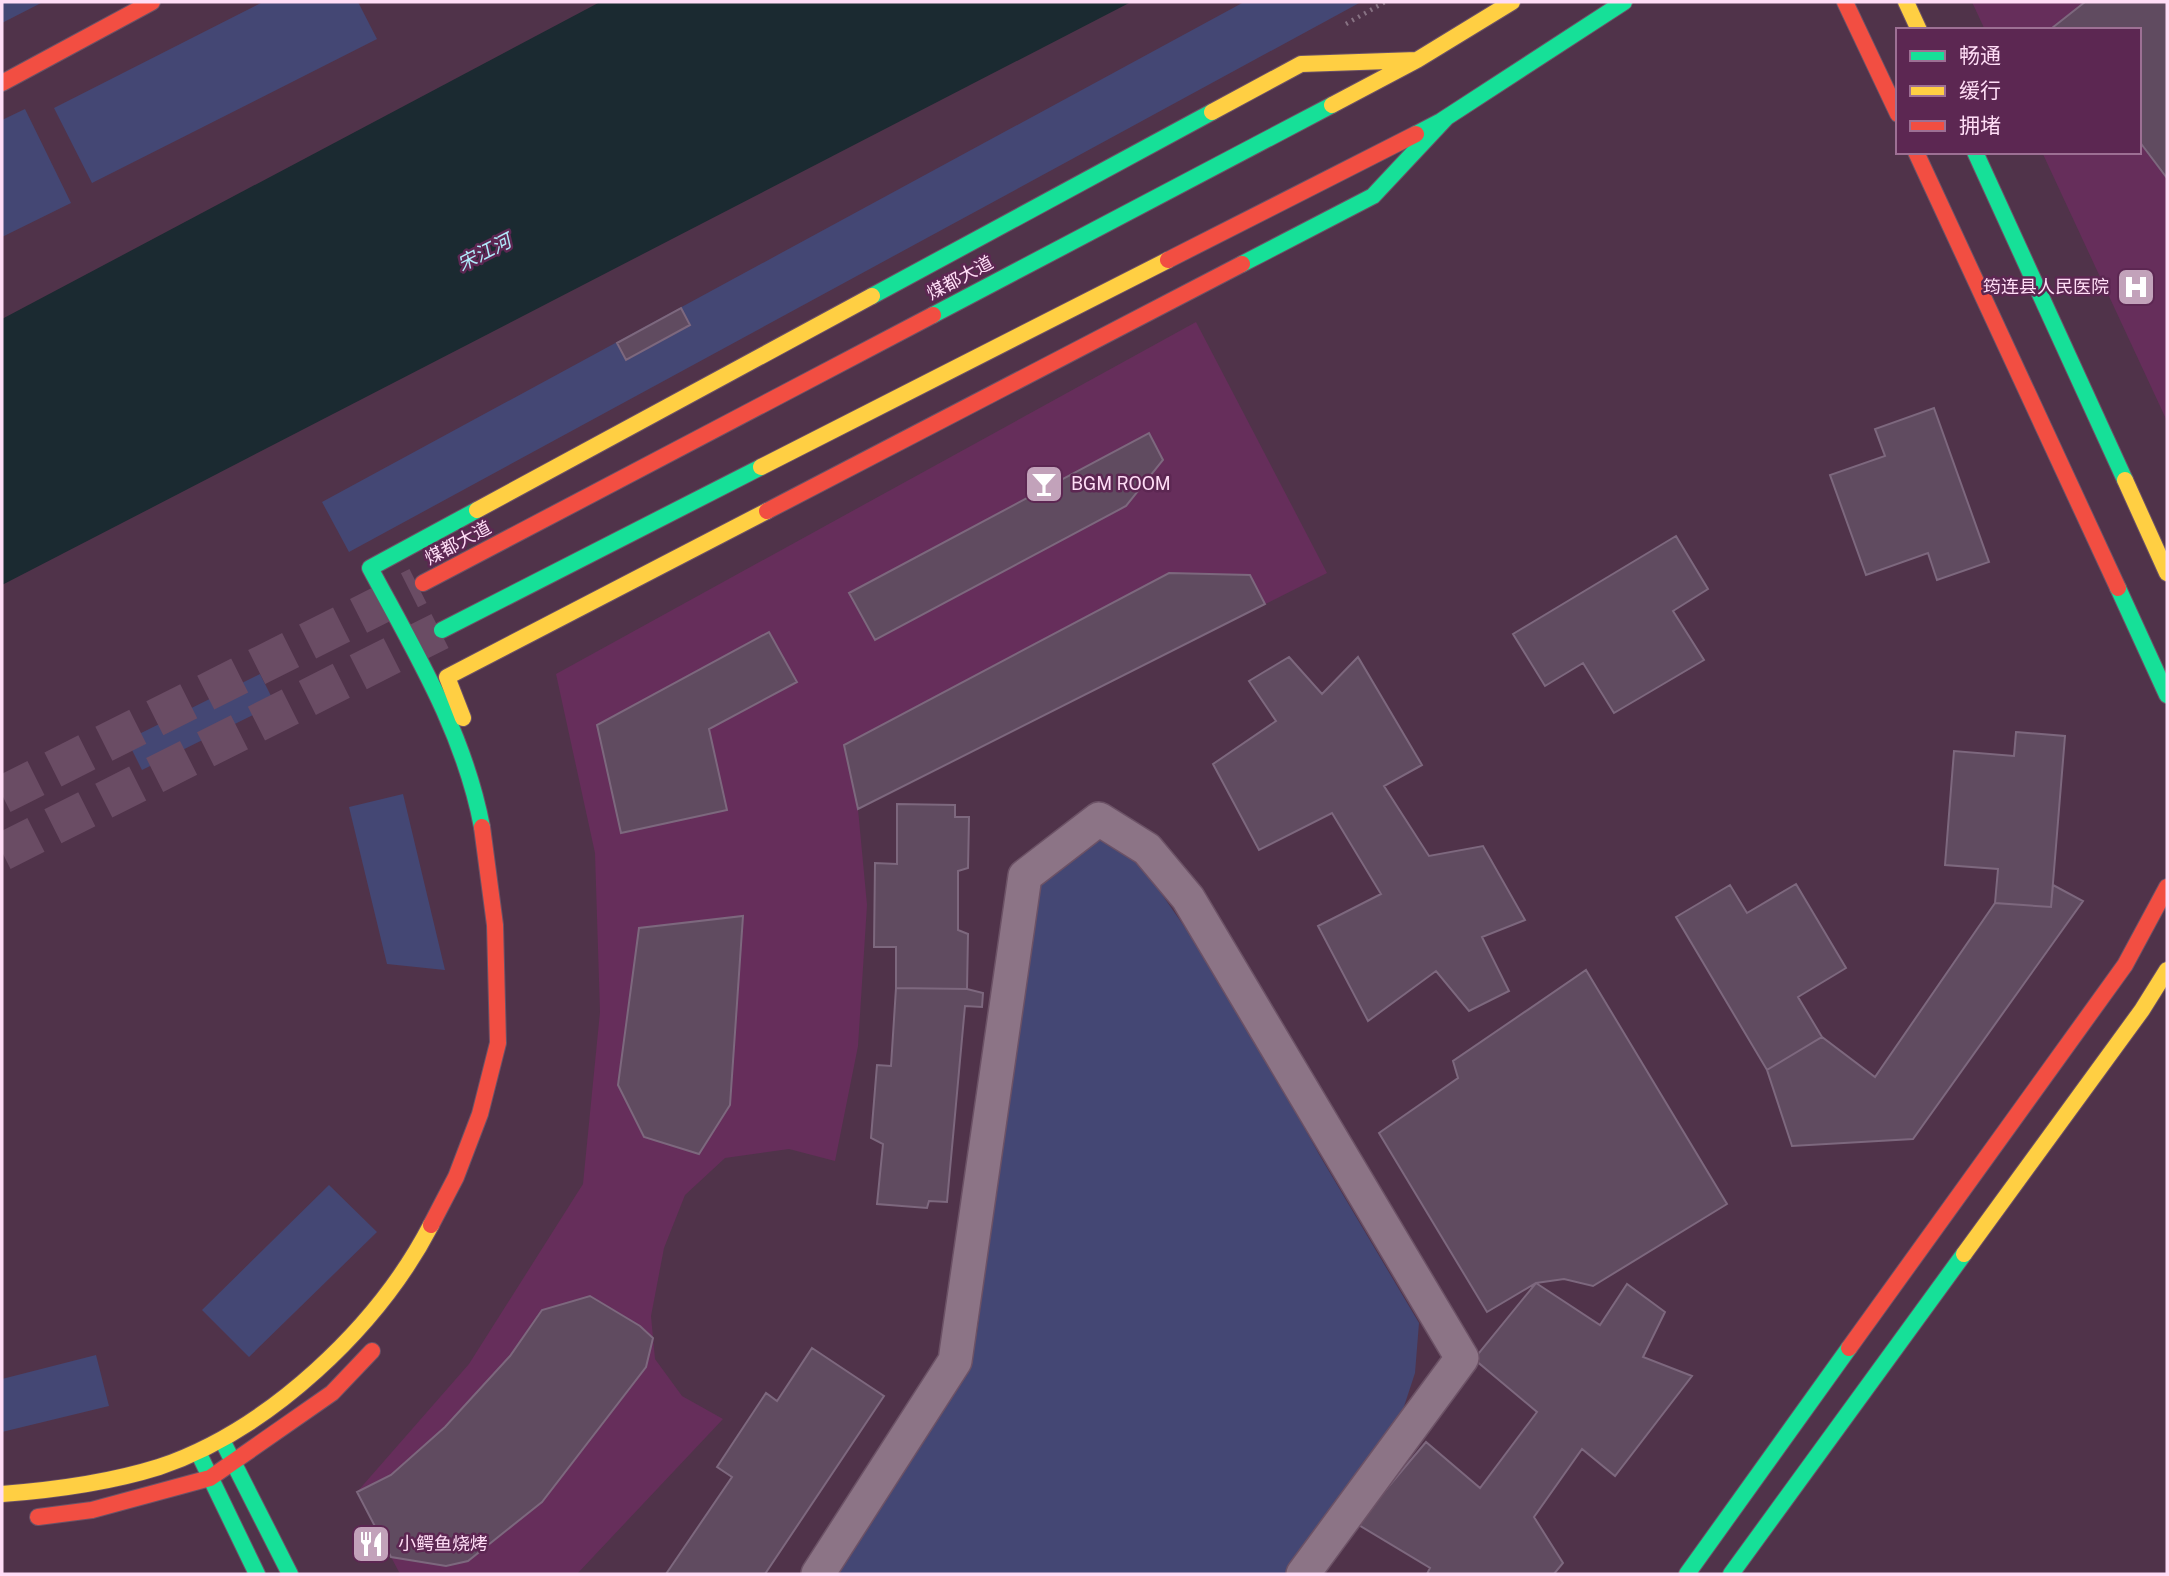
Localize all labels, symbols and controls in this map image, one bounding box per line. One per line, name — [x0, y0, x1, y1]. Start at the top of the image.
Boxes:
legend — [1896, 28, 2141, 154]
text: 畅通 — [1959, 43, 2001, 68]
text: 缓行 — [1959, 78, 2001, 103]
text: 拥堵 — [1959, 113, 2001, 138]
water label: 宋江河 — [454, 227, 518, 275]
street label: 煤都大道 — [923, 251, 996, 304]
hospital icon: 筠连县人民医院 — [2115, 266, 2157, 308]
place label: 筠连县人民医院 — [1983, 276, 2109, 297]
bar icon: BGM ROOM — [1023, 463, 1065, 505]
place label: BGM ROOM — [1071, 473, 1171, 494]
street label: 煤都大道 — [421, 516, 494, 569]
restaurant icon: 小鳄鱼烧烤 — [350, 1523, 392, 1565]
place label: 小鳄鱼烧烤 — [398, 1533, 488, 1554]

